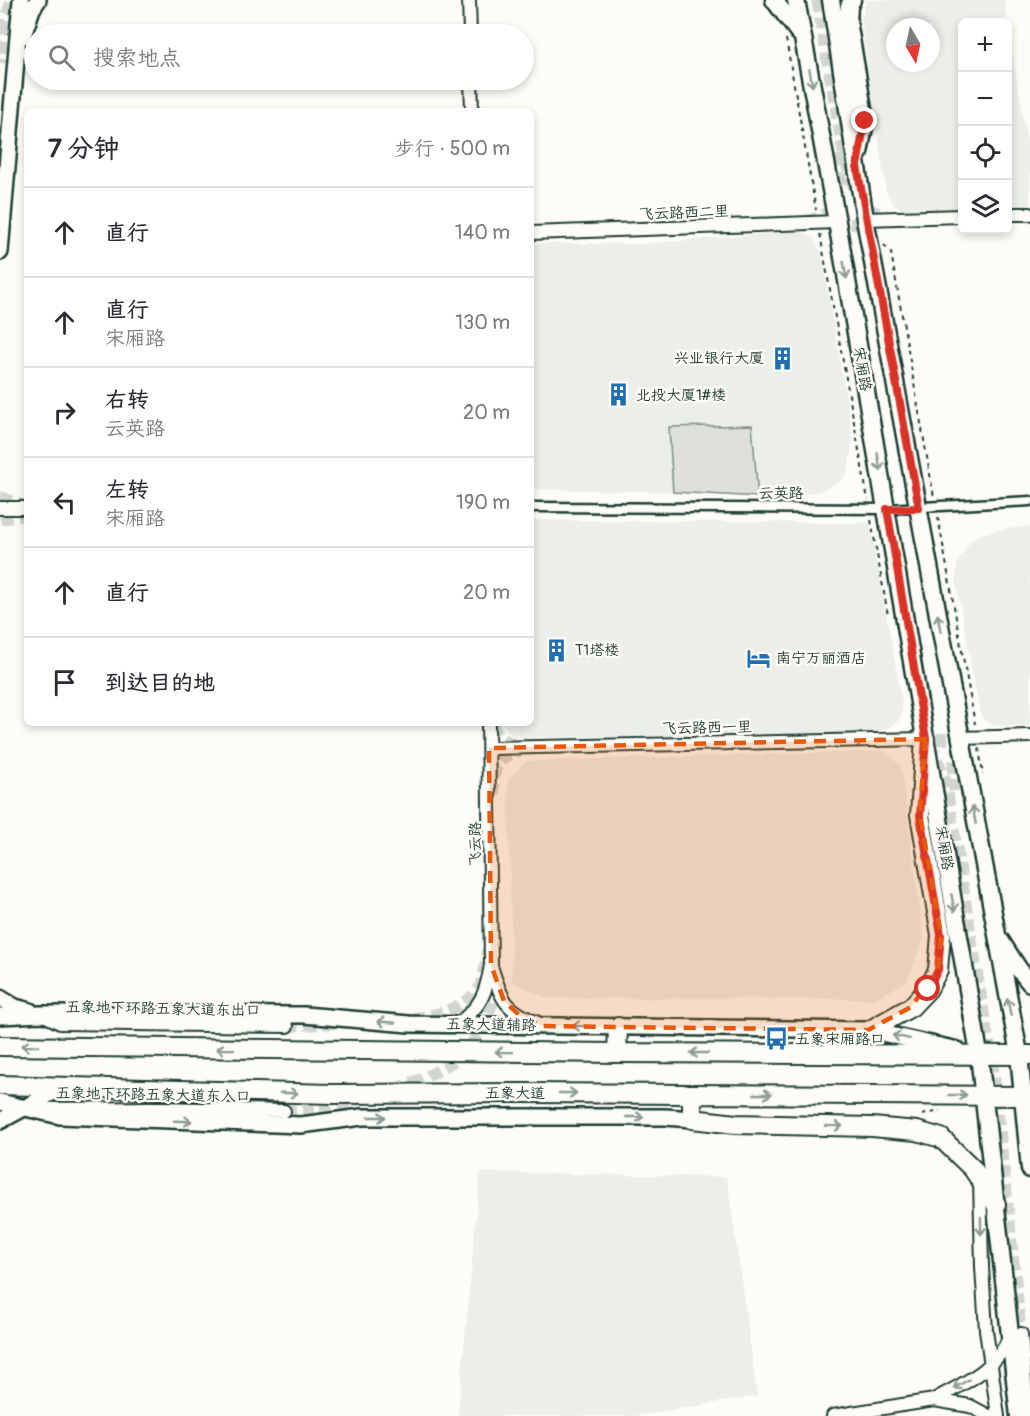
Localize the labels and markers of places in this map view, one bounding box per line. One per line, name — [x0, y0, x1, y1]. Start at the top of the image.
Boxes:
building icon: 兴业银行大厦 — [769, 345, 795, 371]
place label: 兴业银行大厦 — [674, 349, 764, 368]
building icon: 北投大厦1#楼 — [605, 382, 631, 408]
place label: 北投大厦1#楼 — [636, 386, 726, 405]
building icon: T1塔楼 — [544, 637, 570, 663]
place label: T1塔楼 — [575, 641, 619, 660]
hotel icon: 南宁万丽酒店 — [745, 645, 771, 671]
place label: 南宁万丽酒店 — [776, 649, 866, 668]
bus stop icon: 五象宋厢路口 — [764, 1026, 790, 1052]
place label: 五象宋厢路口 — [795, 1030, 885, 1049]

